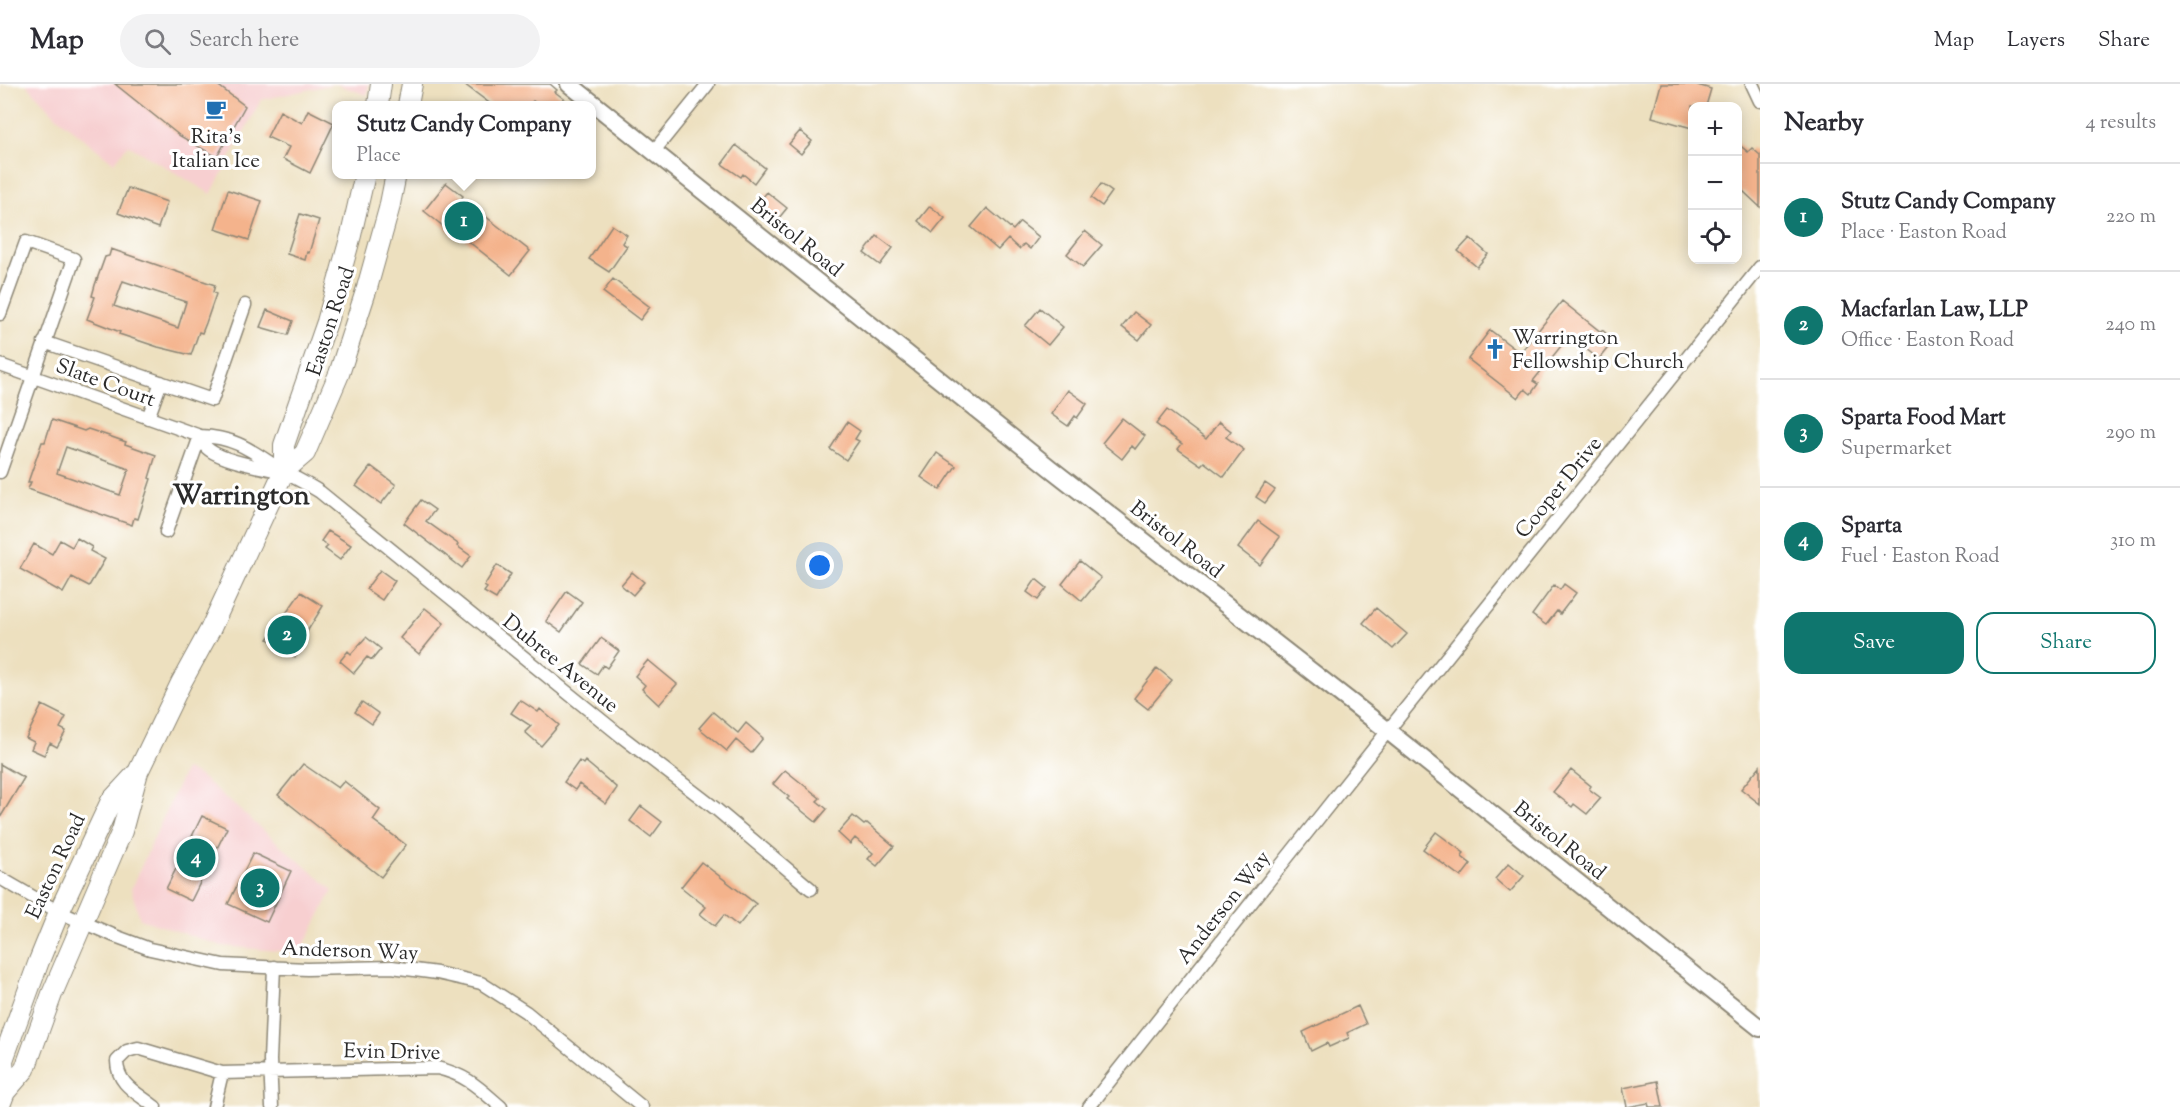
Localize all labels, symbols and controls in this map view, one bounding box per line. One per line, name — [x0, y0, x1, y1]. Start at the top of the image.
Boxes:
search box — [120, 14, 540, 68]
text: Map — [30, 21, 84, 61]
icon: search — [141, 25, 174, 58]
text: Search here — [189, 25, 299, 57]
text: Map — [1934, 26, 1974, 56]
text: Layers — [2007, 26, 2065, 56]
text: Share — [2098, 26, 2150, 56]
cafe icon: Rita's Italian Ice — [204, 97, 228, 121]
popup — [332, 101, 596, 179]
map controls — [1688, 102, 1742, 264]
button: + — [1688, 102, 1742, 156]
text: Nearby — [1784, 105, 1864, 142]
text: 4 results — [2085, 109, 2156, 138]
text: Stutz Candy Company — [357, 110, 571, 142]
place label: Rita's Italian Ice — [172, 123, 260, 177]
text: Place — [357, 142, 401, 171]
button: − — [1688, 156, 1742, 210]
text: Stutz Candy Company — [1841, 187, 2056, 219]
street label: Bristol Road — [743, 192, 849, 285]
pin: 1 — [444, 198, 484, 244]
text: 1 — [1800, 203, 1807, 232]
text: 220 m — [2106, 203, 2156, 232]
button: locate — [1688, 210, 1742, 264]
text: Place · Easton Road — [1841, 219, 2007, 248]
street label: Easton Road — [300, 263, 364, 380]
text: Macfarlan Law, LLP — [1841, 295, 2028, 327]
text: 2 — [1799, 311, 1808, 340]
text: 240 m — [2105, 311, 2156, 340]
place label: Warrington Fellowship Church — [1512, 324, 1684, 378]
text: Office · Easton Road — [1841, 327, 2014, 356]
church icon: Warrington Fellowship Church — [1483, 337, 1507, 361]
street label: Slate Court — [51, 352, 159, 416]
text: Sparta Food Mart — [1841, 403, 2006, 435]
text: 3 — [1799, 419, 1808, 448]
text: 290 m — [2106, 419, 2156, 448]
street label: Cooper Drive — [1509, 431, 1610, 546]
text: Supermarket — [1841, 435, 1952, 464]
district label: Warrington — [172, 478, 310, 517]
street label: Bristol Road — [1123, 494, 1229, 587]
text: Sparta — [1841, 511, 1902, 543]
text: 4 — [1798, 527, 1809, 556]
text: 310 m — [2110, 527, 2156, 556]
text: Fuel · Easton Road — [1841, 543, 2000, 572]
your location — [805, 551, 834, 580]
street label: Dubree Avenue — [495, 608, 624, 721]
pin: 2 — [268, 612, 306, 658]
button: Save — [1784, 612, 1964, 674]
button: Share — [1976, 612, 2156, 674]
street label: Bristol Road — [1506, 795, 1612, 888]
street label: Easton Road — [19, 809, 94, 925]
pin: 4 — [176, 836, 216, 880]
street label: Anderson Way — [1171, 845, 1279, 972]
pin: 3 — [240, 866, 280, 910]
street label: Anderson Way — [281, 935, 420, 969]
street label: Evin Drive — [343, 1037, 441, 1069]

